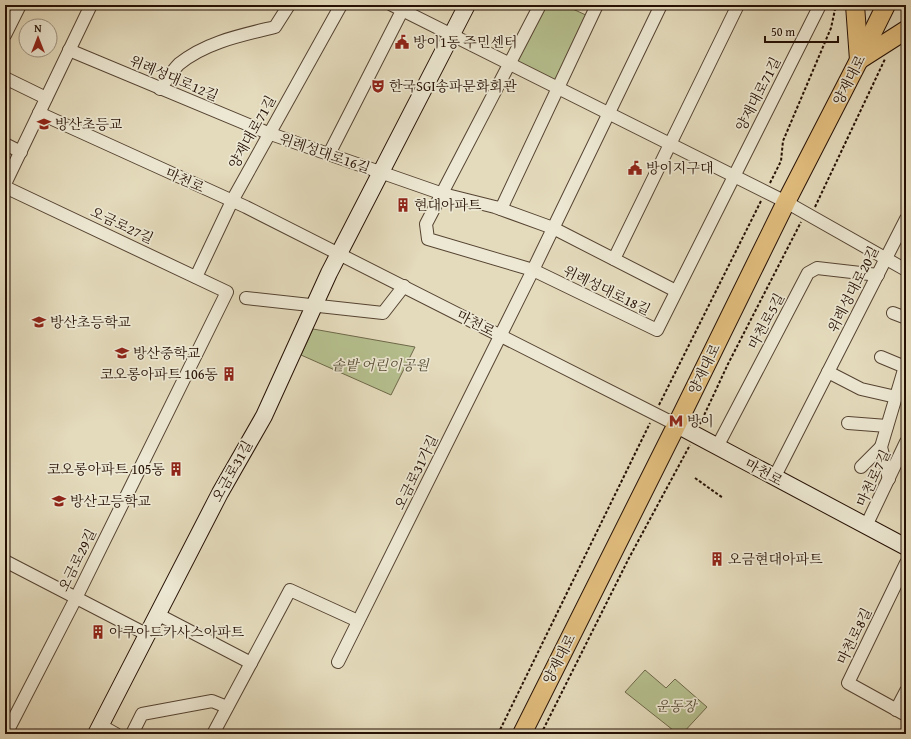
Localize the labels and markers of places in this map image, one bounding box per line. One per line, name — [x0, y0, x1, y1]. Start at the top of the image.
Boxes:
place label: 방이1동 주민센터 — [413, 32, 518, 52]
public building icon: 방이1동 주민센터 — [394, 34, 410, 50]
place label: 한국SGI송파문화회관 — [389, 76, 517, 96]
theatre icon: 한국SGI송파문화회관 — [370, 78, 386, 94]
place label: 방산초등교 — [55, 114, 123, 134]
school or university icon: 방산초등교 — [36, 116, 52, 132]
place label: 방이지구대 — [646, 158, 714, 178]
public building icon: 방이지구대 — [627, 160, 643, 176]
place label: 현대아파트 — [414, 195, 482, 215]
building icon: 현대아파트 — [395, 197, 411, 213]
place label: 방산초등학교 — [50, 312, 132, 332]
school or university icon: 방산초등학교 — [31, 314, 47, 330]
place label: 방산중학교 — [133, 343, 201, 363]
school or university icon: 방산중학교 — [114, 345, 130, 361]
place label: 코오롱아파트 106동 — [100, 364, 218, 384]
building icon: 코오롱아파트 106동 — [221, 366, 237, 382]
place label: 방이 — [687, 411, 714, 431]
metro station icon: 방이 — [668, 413, 684, 429]
place label: 코오롱아파트 105동 — [47, 459, 165, 479]
building icon: 코오롱아파트 105동 — [168, 461, 184, 477]
place label: 방산고등학교 — [70, 491, 152, 511]
school or university icon: 방산고등학교 — [51, 493, 67, 509]
place label: 오금현대아파트 — [728, 549, 823, 569]
building icon: 오금현대아파트 — [709, 551, 725, 567]
place label: 아쿠아드카사스아파트 — [109, 622, 245, 642]
building icon: 아쿠아드카사스아파트 — [90, 624, 106, 640]

